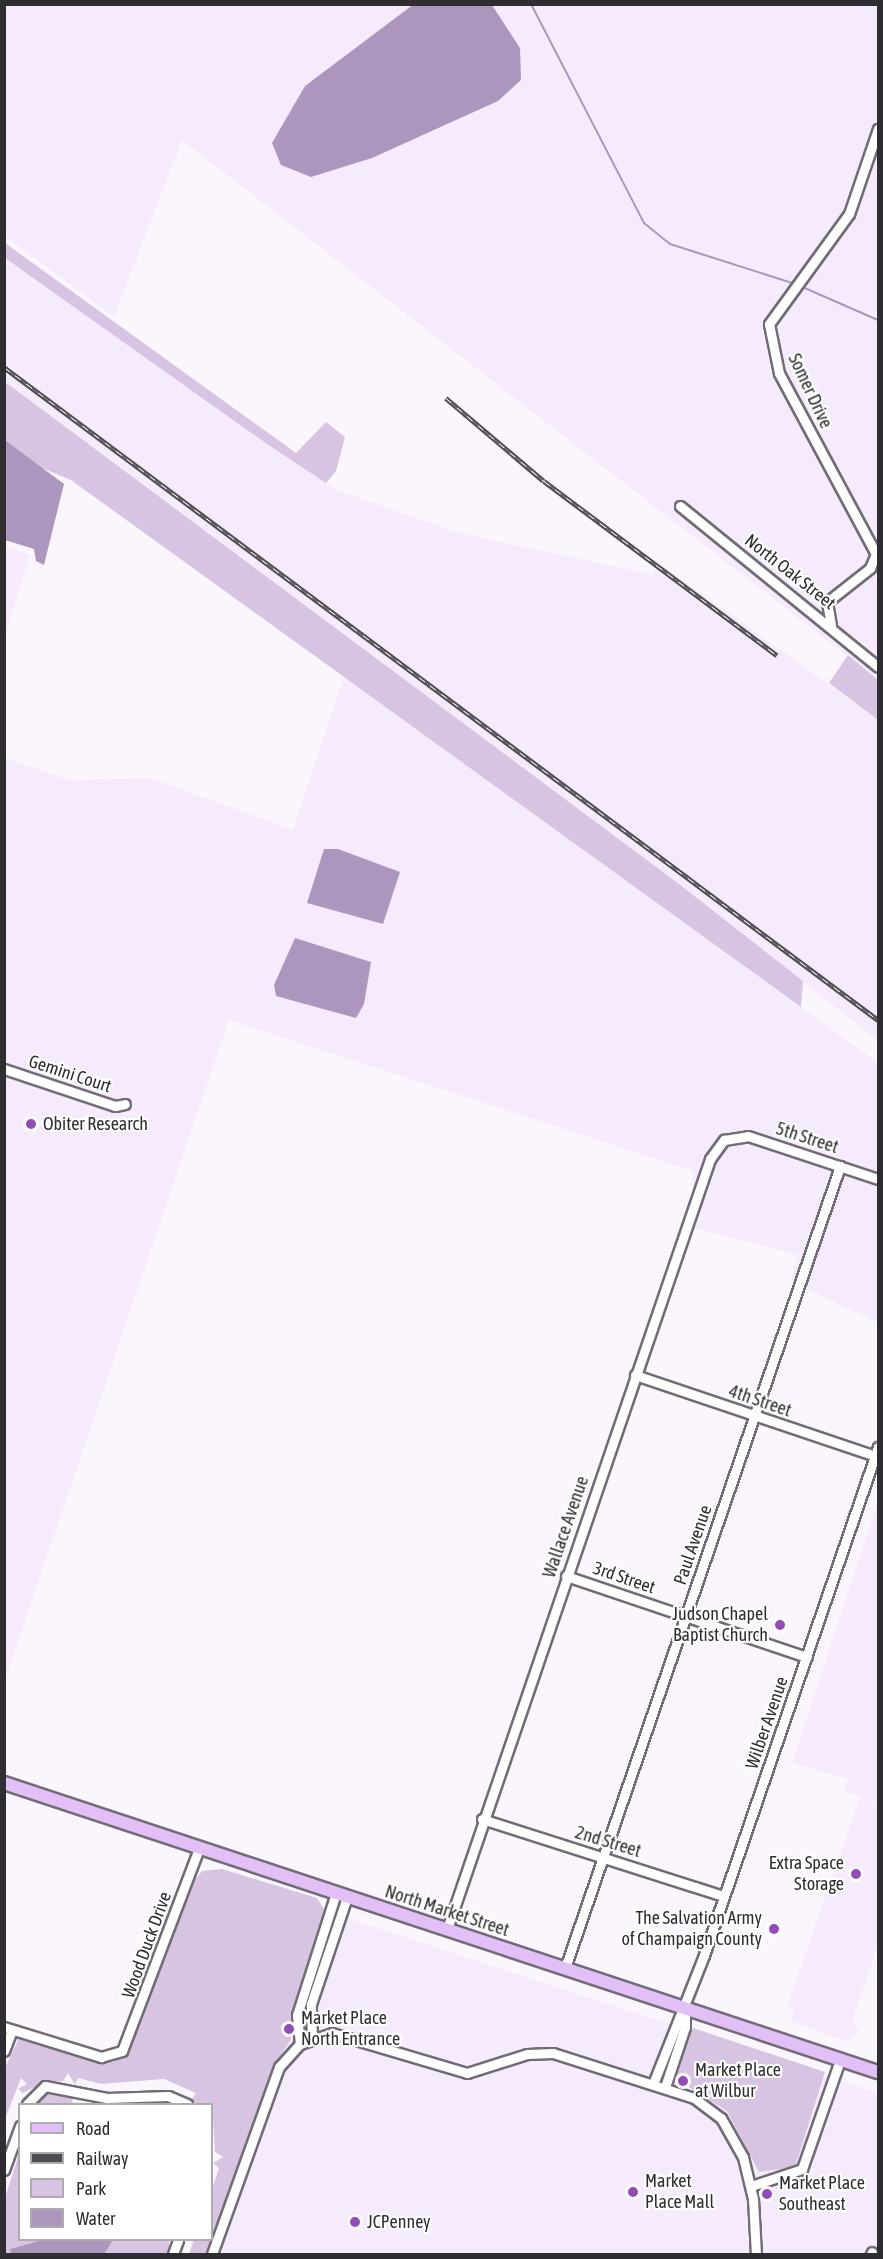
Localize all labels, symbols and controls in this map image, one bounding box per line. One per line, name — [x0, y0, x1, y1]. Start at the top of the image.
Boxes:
street label: Somer Drive — [783, 350, 837, 432]
street label: North Oak Street — [740, 530, 840, 614]
street label: Gemini Court — [26, 1050, 114, 1098]
place label: Obiter Research — [43, 1113, 148, 1135]
marker: Obiter Research — [24, 1117, 38, 1131]
street label: 5th Street — [773, 1118, 841, 1158]
street label: 4th Street — [726, 1380, 794, 1422]
street label: Wallace Avenue — [539, 1473, 593, 1581]
street label: Paul Avenue — [669, 1502, 717, 1588]
street label: 3rd Street — [590, 1557, 658, 1599]
place label: Judson Chapel Baptist Church — [672, 1604, 768, 1646]
marker: Judson Chapel Baptist Church — [773, 1618, 787, 1632]
street label: Wilber Avenue — [741, 1674, 793, 1772]
street label: 2nd Street — [572, 1822, 644, 1862]
place label: Extra Space Storage — [769, 1853, 844, 1896]
marker: Extra Space Storage — [849, 1867, 863, 1881]
street label: North Market Street — [382, 1881, 512, 1941]
street label: Wood Duck Drive — [118, 1889, 176, 2001]
place label: The Salvation Army of Champaign County — [621, 1908, 762, 1950]
marker: The Salvation Army of Champaign County — [767, 1922, 781, 1936]
place label: Market Place North Entrance — [301, 2008, 400, 2050]
marker: Market Place North Entrance — [282, 2022, 296, 2036]
place label: Market Place at Wilbur — [695, 2060, 781, 2102]
marker: Market Place at Wilbur — [676, 2074, 690, 2088]
legend — [18, 2103, 213, 2241]
text: Road — [76, 2118, 110, 2139]
text: Railway — [76, 2148, 128, 2169]
place label: Market Place Mall — [645, 2171, 714, 2214]
place label: Market Place Southeast — [779, 2173, 865, 2216]
text: Park — [76, 2178, 106, 2199]
marker: Market Place Mall — [626, 2185, 640, 2199]
marker: Market Place Southeast — [760, 2187, 774, 2201]
text: Water — [76, 2208, 115, 2229]
place label: JCPenney — [367, 2211, 431, 2233]
marker: JCPenney — [348, 2215, 362, 2229]

